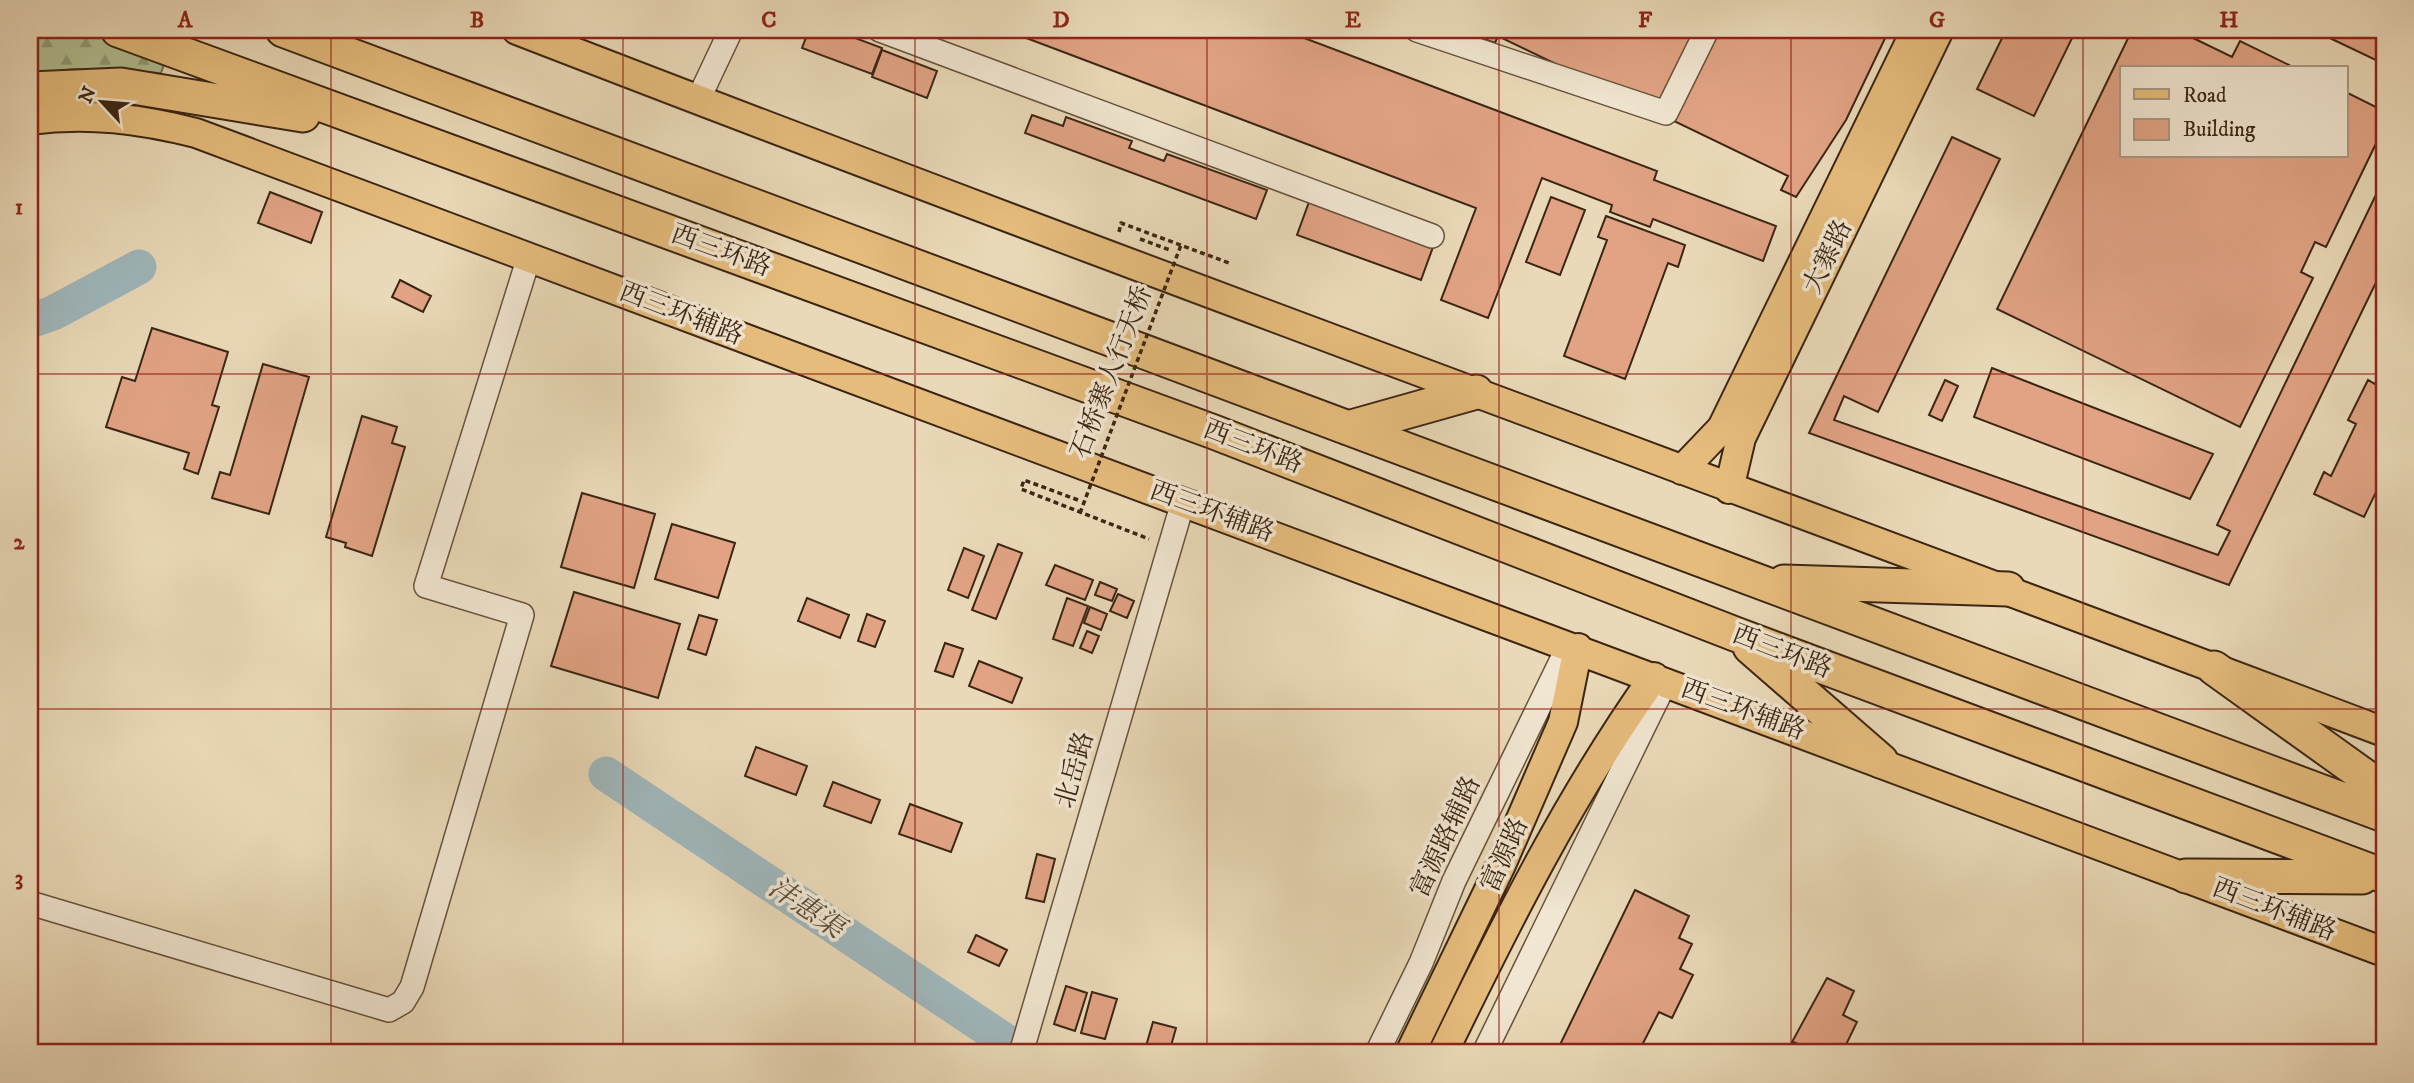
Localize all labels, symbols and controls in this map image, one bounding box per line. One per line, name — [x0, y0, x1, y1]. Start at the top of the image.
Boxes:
text: A — [177, 6, 194, 35]
text: B — [470, 6, 484, 35]
text: C — [761, 6, 777, 35]
text: D — [1052, 6, 1070, 35]
text: E — [1345, 6, 1361, 35]
text: F — [1638, 6, 1653, 35]
text: G — [1929, 6, 1945, 35]
text: H — [2219, 6, 2239, 35]
north arrow — [66, 66, 136, 136]
legend — [2120, 66, 2348, 158]
text: N — [74, 83, 102, 107]
text: Road — [2183, 83, 2227, 109]
text: Building — [2183, 117, 2256, 143]
text: 1 — [15, 193, 23, 222]
street label: 大寨路 — [1796, 215, 1860, 299]
street label: 西三环路 — [666, 218, 776, 284]
street label: 西三环辅路 — [614, 275, 748, 353]
street label: 石桥寨人行天桥 — [1064, 281, 1160, 463]
street label: 西三环路 — [1199, 413, 1307, 481]
street label: 西三环辅路 — [1145, 474, 1279, 550]
text: 2 — [13, 528, 25, 557]
street label: 西三环路 — [1728, 618, 1836, 686]
street label: 西三环辅路 — [1676, 672, 1810, 748]
street label: 北岳路 — [1048, 728, 1102, 812]
street label: 富源路辅路 — [1404, 771, 1488, 903]
street label: 富源路 — [1474, 813, 1536, 897]
text: 3 — [15, 864, 23, 893]
water label: 沣惠渠 — [761, 870, 854, 948]
street label: 西三环辅路 — [2207, 871, 2341, 949]

